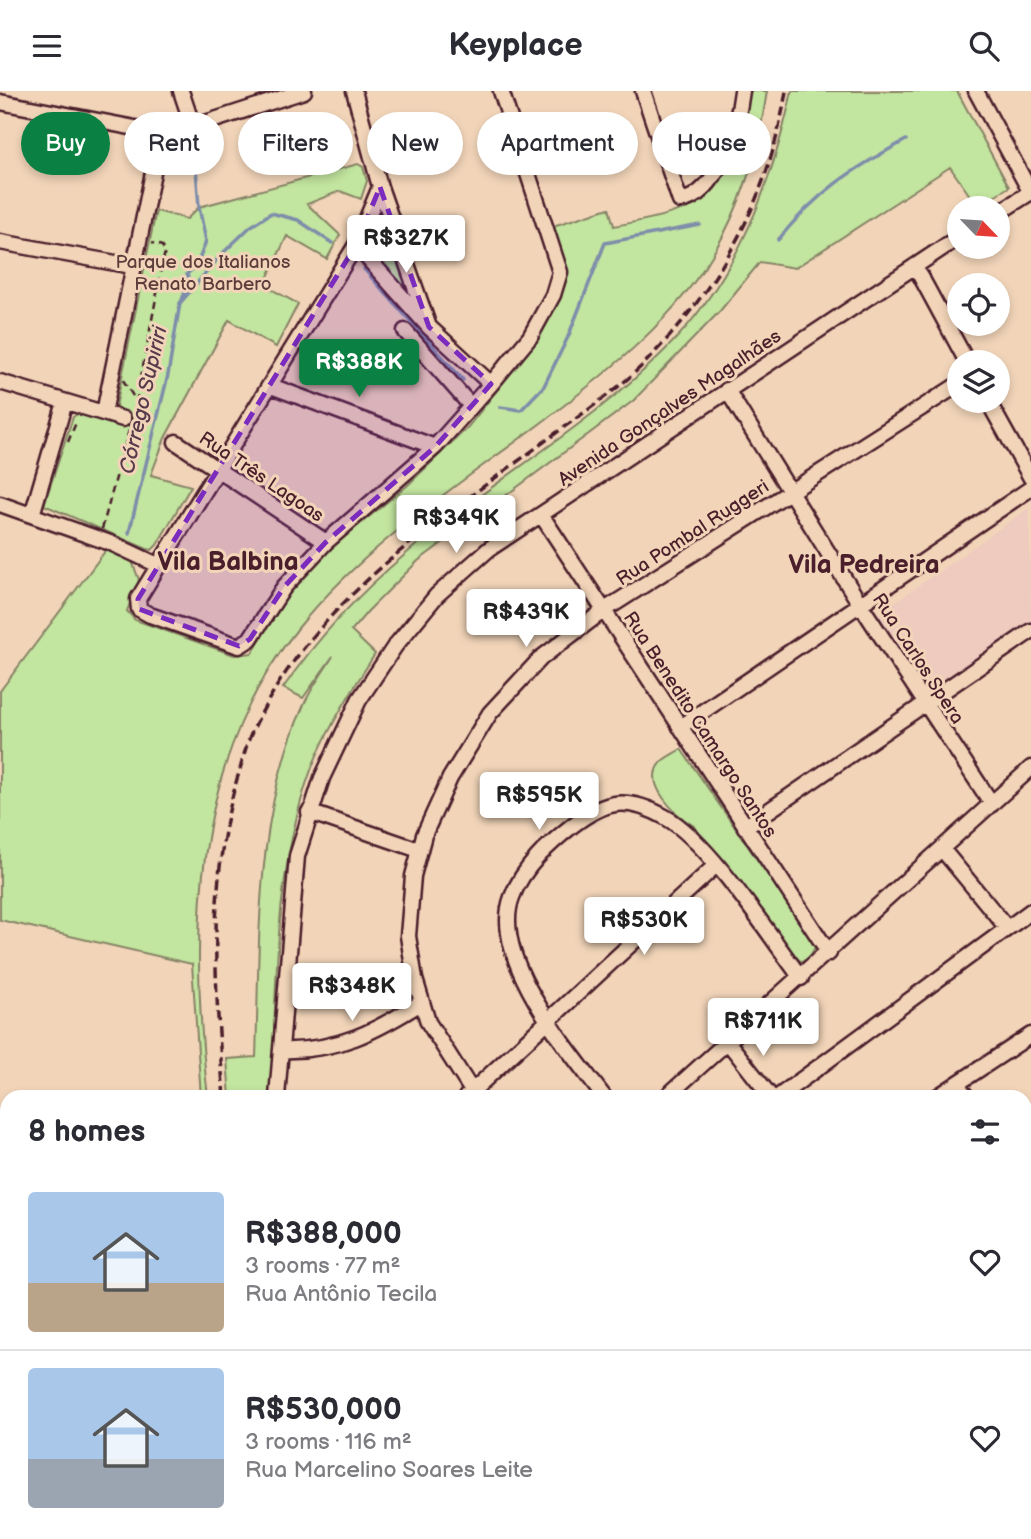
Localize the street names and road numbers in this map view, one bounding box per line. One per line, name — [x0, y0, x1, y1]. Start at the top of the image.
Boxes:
street label: Avenida Gonçalves Magalhães — [554, 325, 786, 492]
street label: Rua Três Lagoas — [194, 427, 328, 527]
street label: Rua Pombal Ruggeri — [612, 475, 773, 591]
street label: Rua Carlos Spera — [867, 589, 969, 728]
street label: Rua Benedito Camargo Santos — [618, 607, 782, 842]

